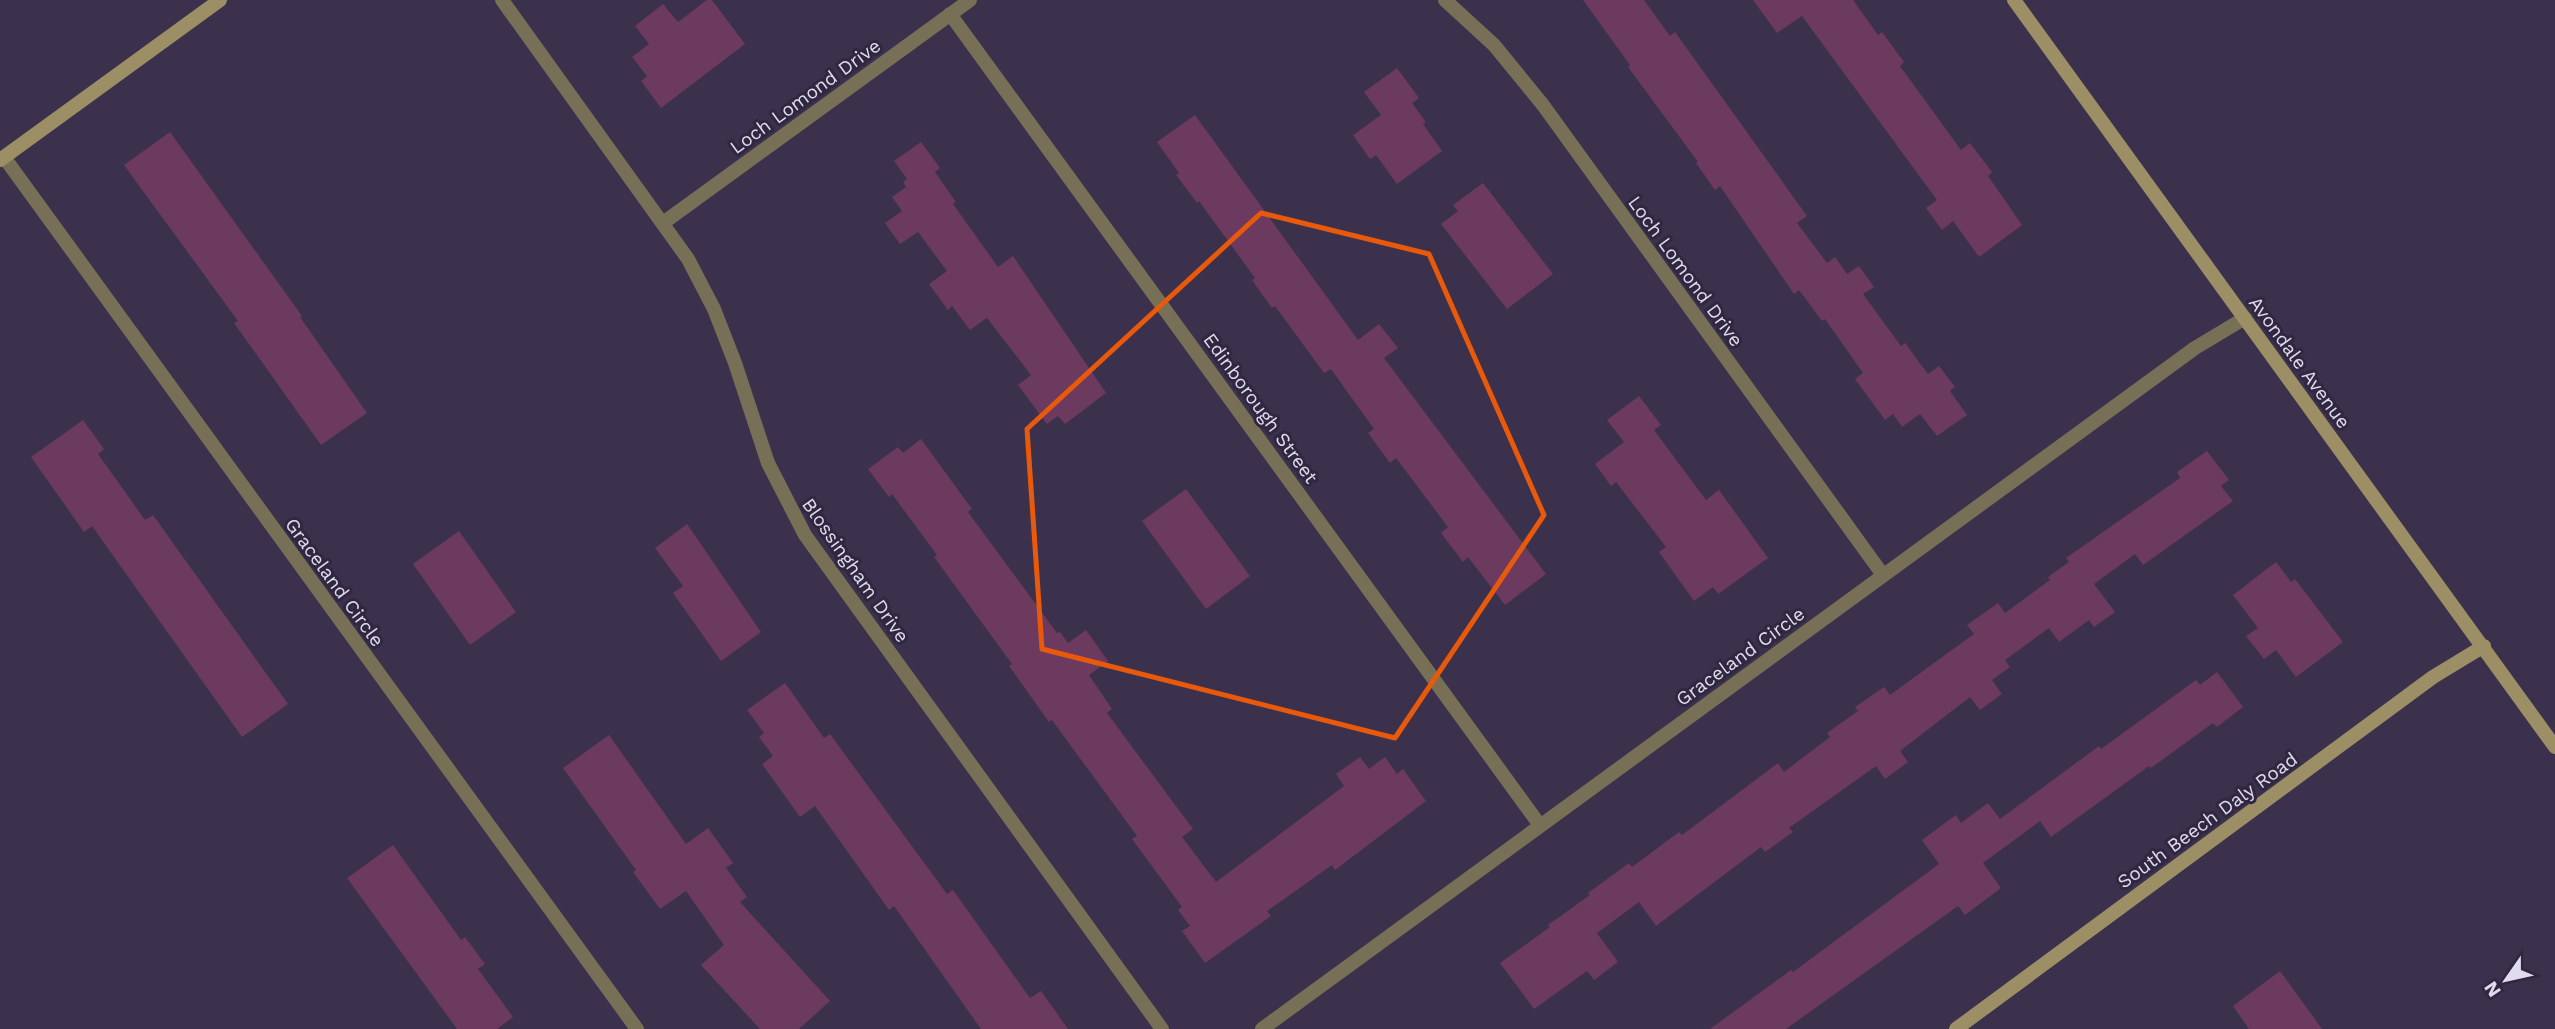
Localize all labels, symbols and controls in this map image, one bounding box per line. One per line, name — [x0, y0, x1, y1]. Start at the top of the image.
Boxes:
street label: Loch Lomond Drive — [725, 34, 885, 159]
street label: Loch Lomond Drive — [1623, 191, 1748, 351]
street label: Avondale Avenue — [2244, 292, 2355, 433]
street label: Edinborough Street — [1198, 329, 1323, 488]
street label: Blossingham Drive — [797, 494, 914, 647]
street label: Graceland Circle — [280, 514, 389, 651]
street label: Graceland Circle — [1672, 602, 1809, 711]
street label: South Beech Daly Road — [2113, 747, 2302, 893]
north arrow — [2471, 945, 2541, 1015]
text: N — [2479, 977, 2506, 1001]

